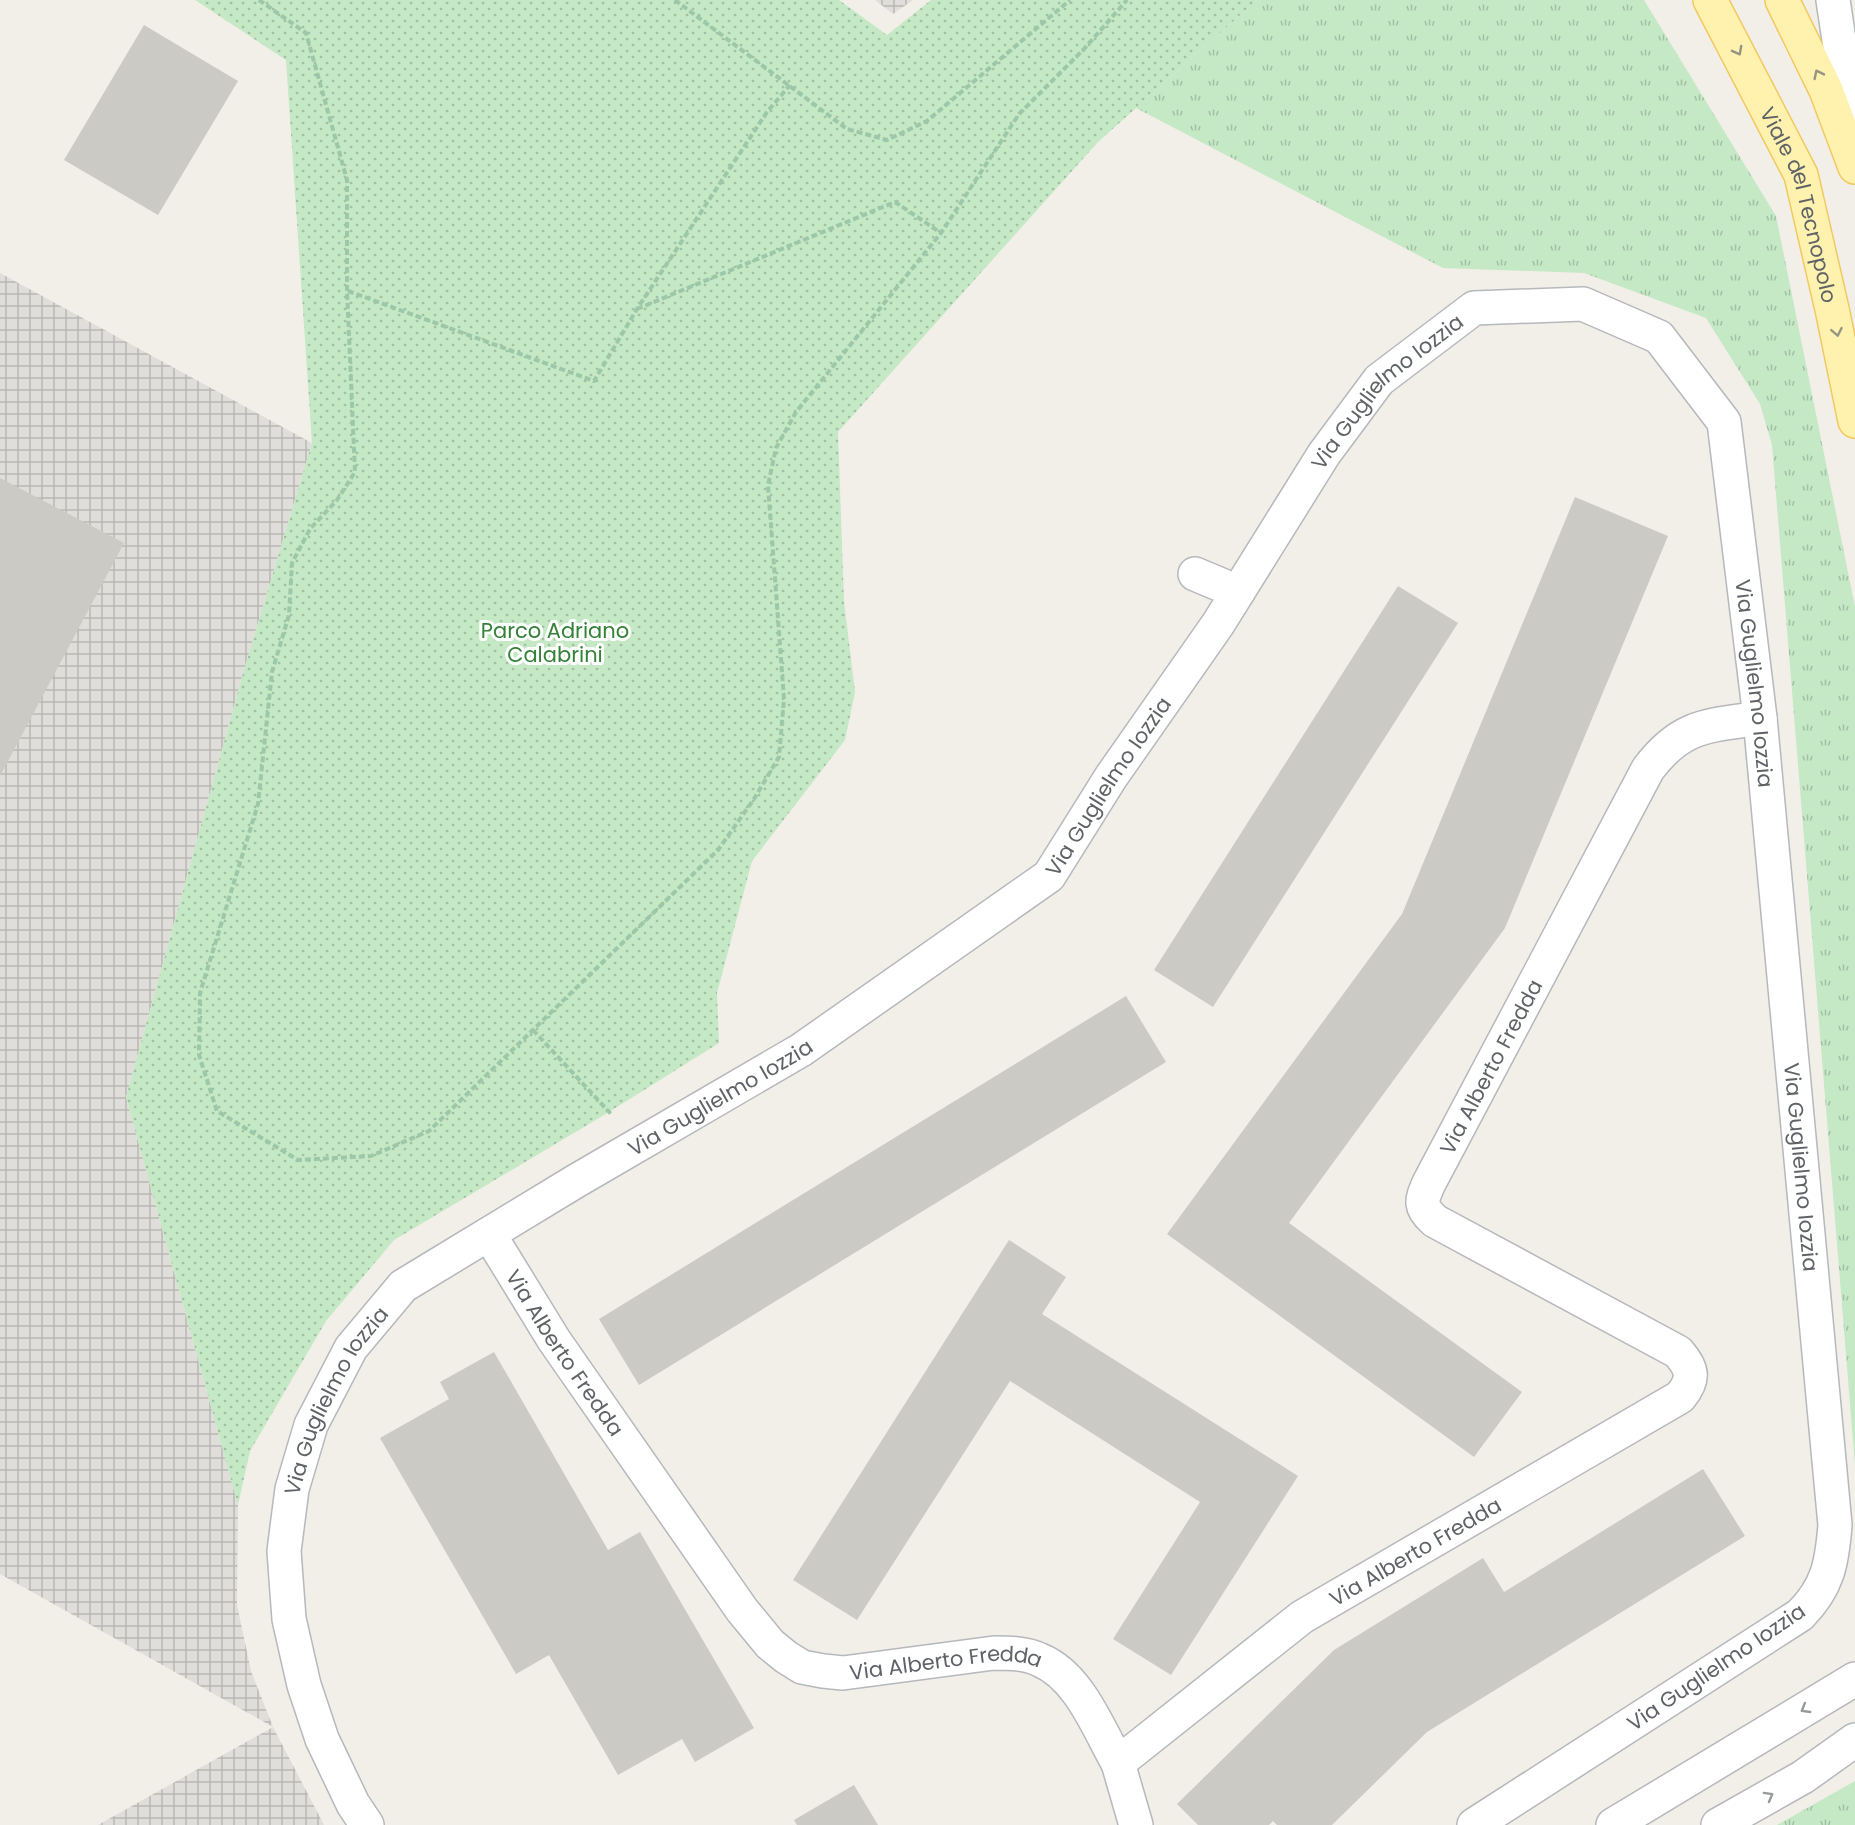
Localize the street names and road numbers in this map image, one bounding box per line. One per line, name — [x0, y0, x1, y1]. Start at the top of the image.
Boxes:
street label: Viale del Tecnopolo — [1753, 102, 1845, 306]
street label: Via Guglielmo Iozzia — [1304, 307, 1469, 475]
street label: Via Guglielmo Iozzia — [1729, 577, 1781, 789]
street label: Via Guglielmo Iozzia — [1038, 691, 1177, 882]
street label: Via Alberto Fredda — [1432, 974, 1549, 1159]
street label: Via Guglielmo Iozzia — [622, 1032, 818, 1162]
street label: Via Guglielmo Iozzia — [1778, 1061, 1826, 1273]
street label: Via Alberto Fredda — [500, 1264, 631, 1442]
street label: Via Guglielmo Iozzia — [277, 1300, 395, 1498]
street label: Via Alberto Fredda — [1324, 1490, 1506, 1613]
street label: Via Guglielmo Iozzia — [1621, 1596, 1811, 1738]
street label: Via Alberto Fredda — [847, 1638, 1047, 1687]

